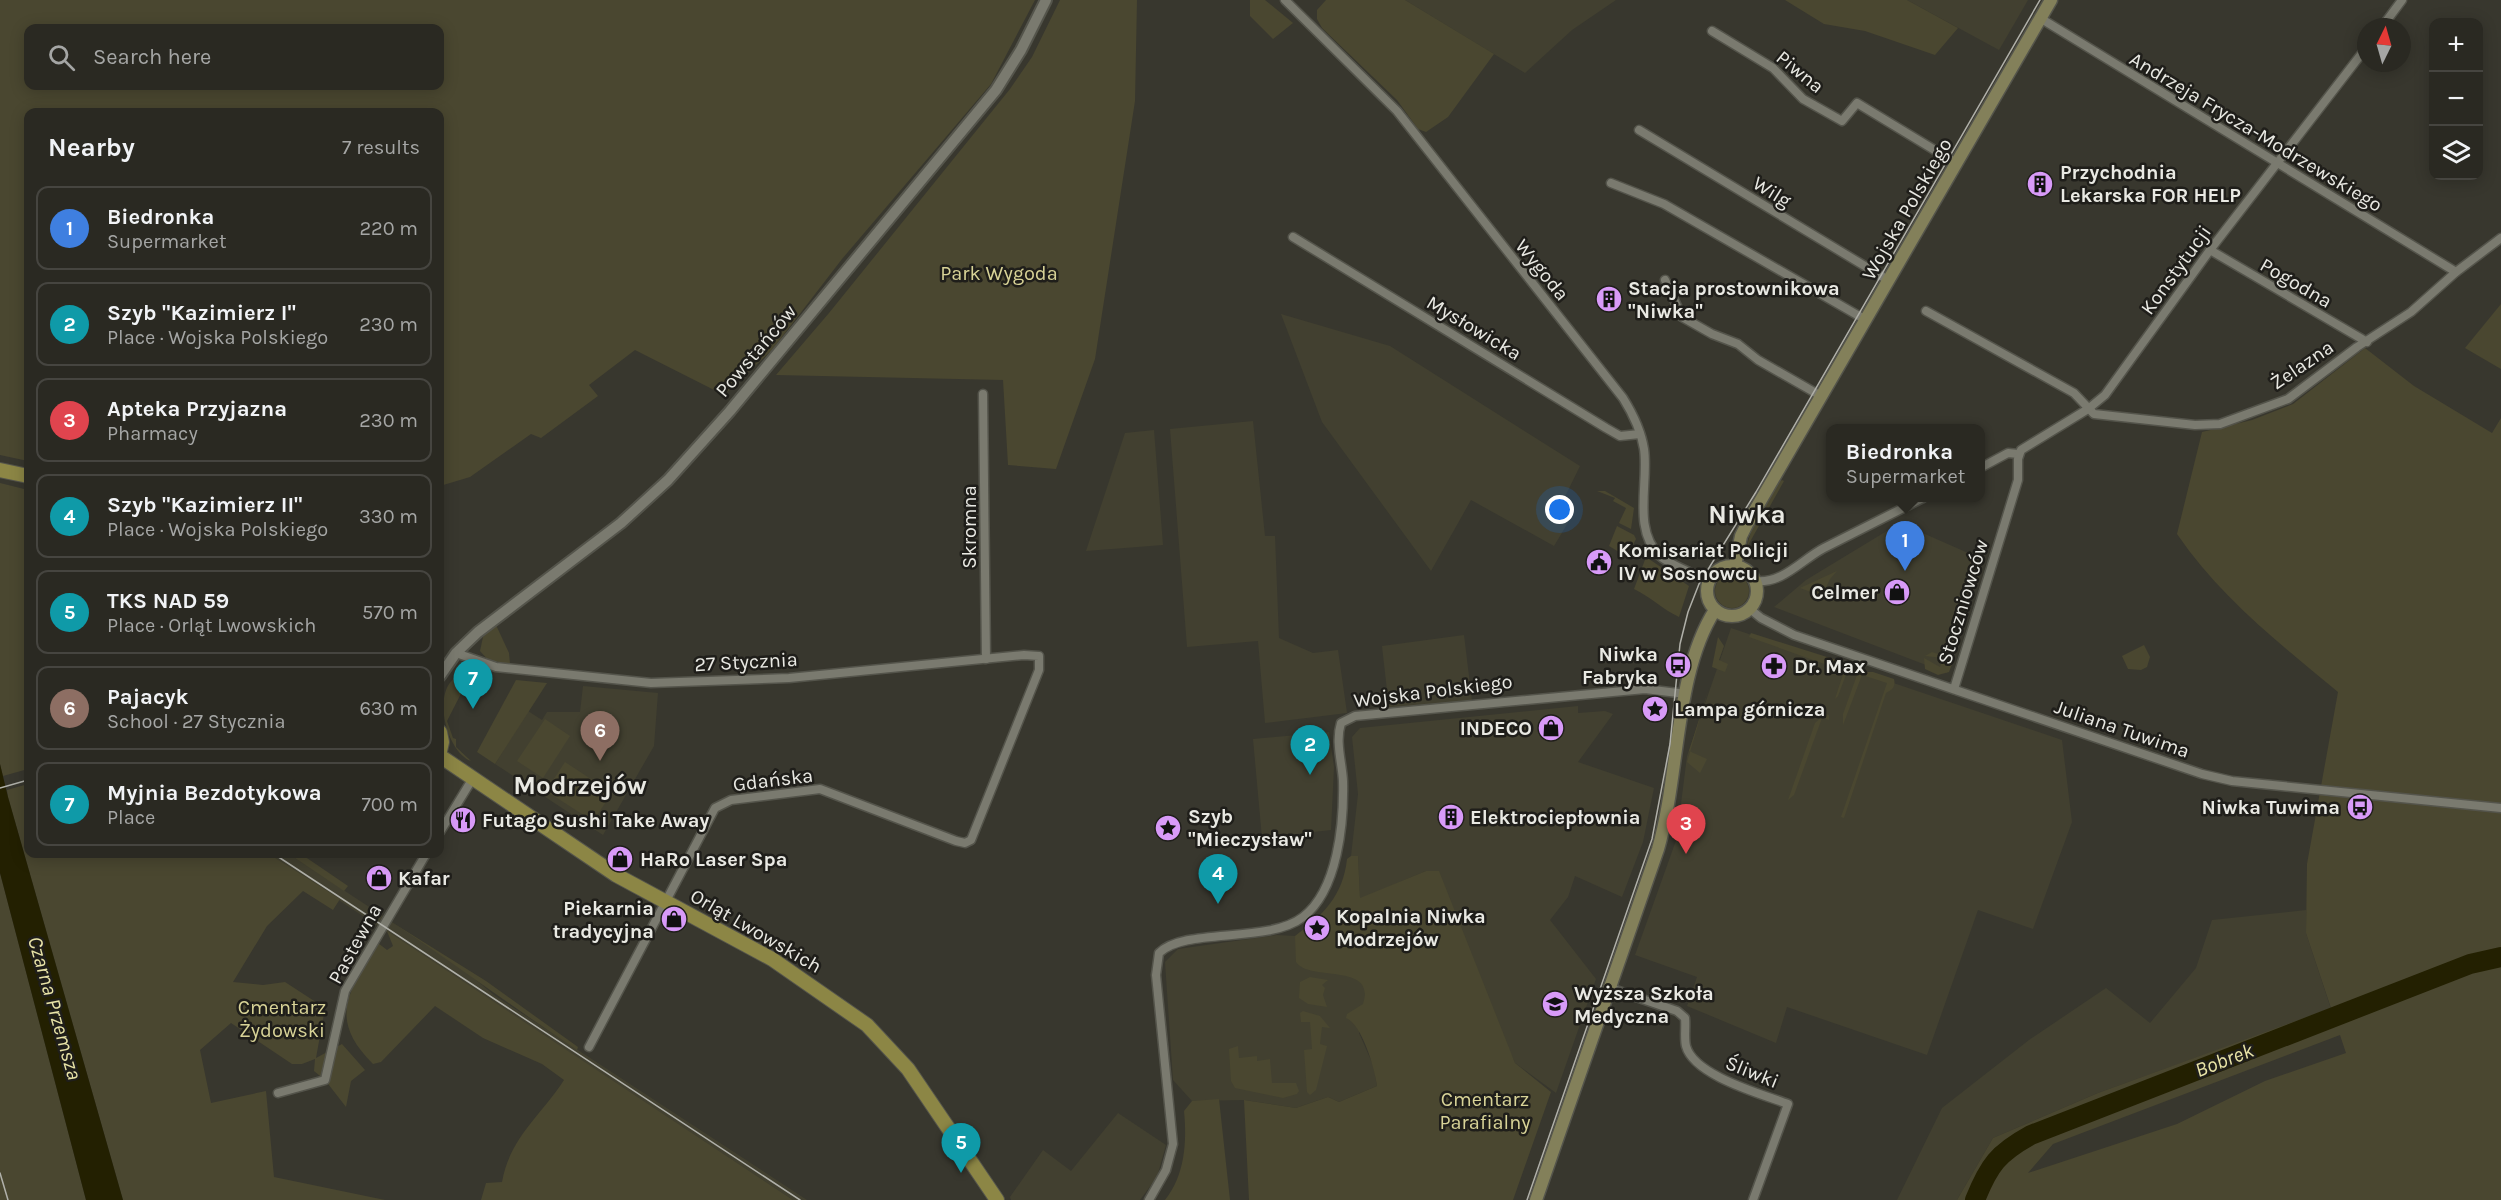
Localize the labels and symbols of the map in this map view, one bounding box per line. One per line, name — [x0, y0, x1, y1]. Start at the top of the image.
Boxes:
north arrow — [2357, 18, 2411, 72]
street label: Piwna — [1772, 46, 1828, 98]
street label: Andrzeja Frycza-Modrzewskiego — [2125, 47, 2387, 217]
street label: Wojska Polskiego — [1857, 134, 1957, 284]
place label: Przychodnia Lekarska FOR HELP — [2060, 161, 2241, 207]
building icon: Przychodnia Lekarska FOR HELP — [2025, 169, 2055, 199]
street label: Wilg — [1749, 171, 1795, 213]
street label: Konstytucji — [2136, 221, 2216, 319]
street label: Wygoda — [1510, 235, 1574, 305]
street label: Pogodna — [2256, 253, 2336, 313]
park label: Park Wygoda — [940, 262, 1058, 285]
place label: Stacja prostownikowa "Niwka" — [1628, 277, 1840, 323]
building icon: Stacja prostownikowa "Niwka" — [1594, 284, 1624, 314]
street label: Mysłowicka — [1422, 291, 1526, 365]
street label: Powstańców — [711, 300, 802, 402]
street label: Żelazna — [2266, 336, 2338, 394]
street label: Skromna — [958, 485, 981, 569]
your location — [1545, 495, 1574, 524]
district label: Niwka — [1708, 499, 1786, 530]
pin: 1 — [1886, 522, 1924, 571]
street label: Stoczniowców — [1933, 536, 1993, 667]
place label: Komisariat Policji IV w Sosnowcu — [1618, 539, 1789, 585]
public building icon: Komisariat Policji IV w Sosnowcu — [1584, 547, 1614, 577]
shop icon: Celmer — [1882, 577, 1912, 607]
place label: Celmer — [1811, 581, 1878, 604]
place label: Niwka Fabryka — [1582, 643, 1658, 689]
street label: 27 Stycznia — [694, 648, 798, 676]
bus stop icon: Niwka Fabryka — [1663, 650, 1693, 680]
pharmacy icon: Dr. Max — [1759, 651, 1789, 681]
place label: Dr. Max — [1794, 655, 1865, 678]
pin: 7 — [454, 660, 492, 709]
street label: Wojska Polskiego — [1352, 670, 1514, 712]
place icon: Lampa górnicza — [1640, 694, 1670, 724]
street label: Juliana Tuwima — [2051, 695, 2193, 763]
place label: Lampa górnicza — [1674, 698, 1826, 721]
pin: 6 — [580, 712, 620, 761]
shop icon: INDECO — [1536, 713, 1566, 743]
place label: INDECO — [1460, 717, 1532, 740]
pin: 2 — [1290, 726, 1330, 775]
street label: Gdańska — [732, 764, 814, 796]
district label: Modrzejów — [513, 770, 647, 801]
bus stop icon: Niwka Tuwima — [2345, 792, 2375, 822]
place label: Niwka Tuwima — [2201, 796, 2340, 819]
building icon: Elektrociepłownia — [1436, 802, 1466, 832]
pin: 3 — [1666, 804, 1706, 854]
restaurant icon: Futago Sushi Take Away — [448, 805, 478, 835]
place label: Szyb "Mieczysław" — [1188, 805, 1312, 851]
place label: Elektrociepłownia — [1470, 806, 1641, 829]
place label: Futago Sushi Take Away — [482, 809, 709, 832]
place icon: Szyb "Mieczysław" — [1153, 813, 1183, 843]
shop icon: HaRo Laser Spa — [605, 844, 635, 874]
place label: HaRo Laser Spa — [640, 848, 787, 871]
pin: 4 — [1198, 854, 1238, 904]
shop icon: Kafar — [364, 863, 394, 893]
place label: Kafar — [398, 867, 450, 890]
street label: Orląt Lwowskich — [686, 884, 826, 978]
place label: Piekarnia tradycyjna — [553, 897, 654, 943]
street label: Pastewna — [324, 900, 386, 988]
shop icon: Piekarnia tradycyjna — [659, 904, 689, 934]
place label: Kopalnia Niwka Modrzejów — [1336, 905, 1486, 951]
place icon: Kopalnia Niwka Modrzejów — [1302, 913, 1332, 943]
water label: Czarna Przemsza — [23, 933, 87, 1083]
place label: Wyższa Szkoła Medyczna — [1574, 982, 1714, 1028]
school or university icon: Wyższa Szkoła Medyczna — [1540, 989, 1570, 1019]
park label: Cmentarz Żydowski — [238, 996, 326, 1042]
water label: Bobrek — [2191, 1038, 2257, 1082]
street label: Śliwki — [1722, 1050, 1782, 1093]
park label: Cmentarz Parafialny — [1439, 1088, 1531, 1134]
pin: 5 — [942, 1124, 980, 1173]

